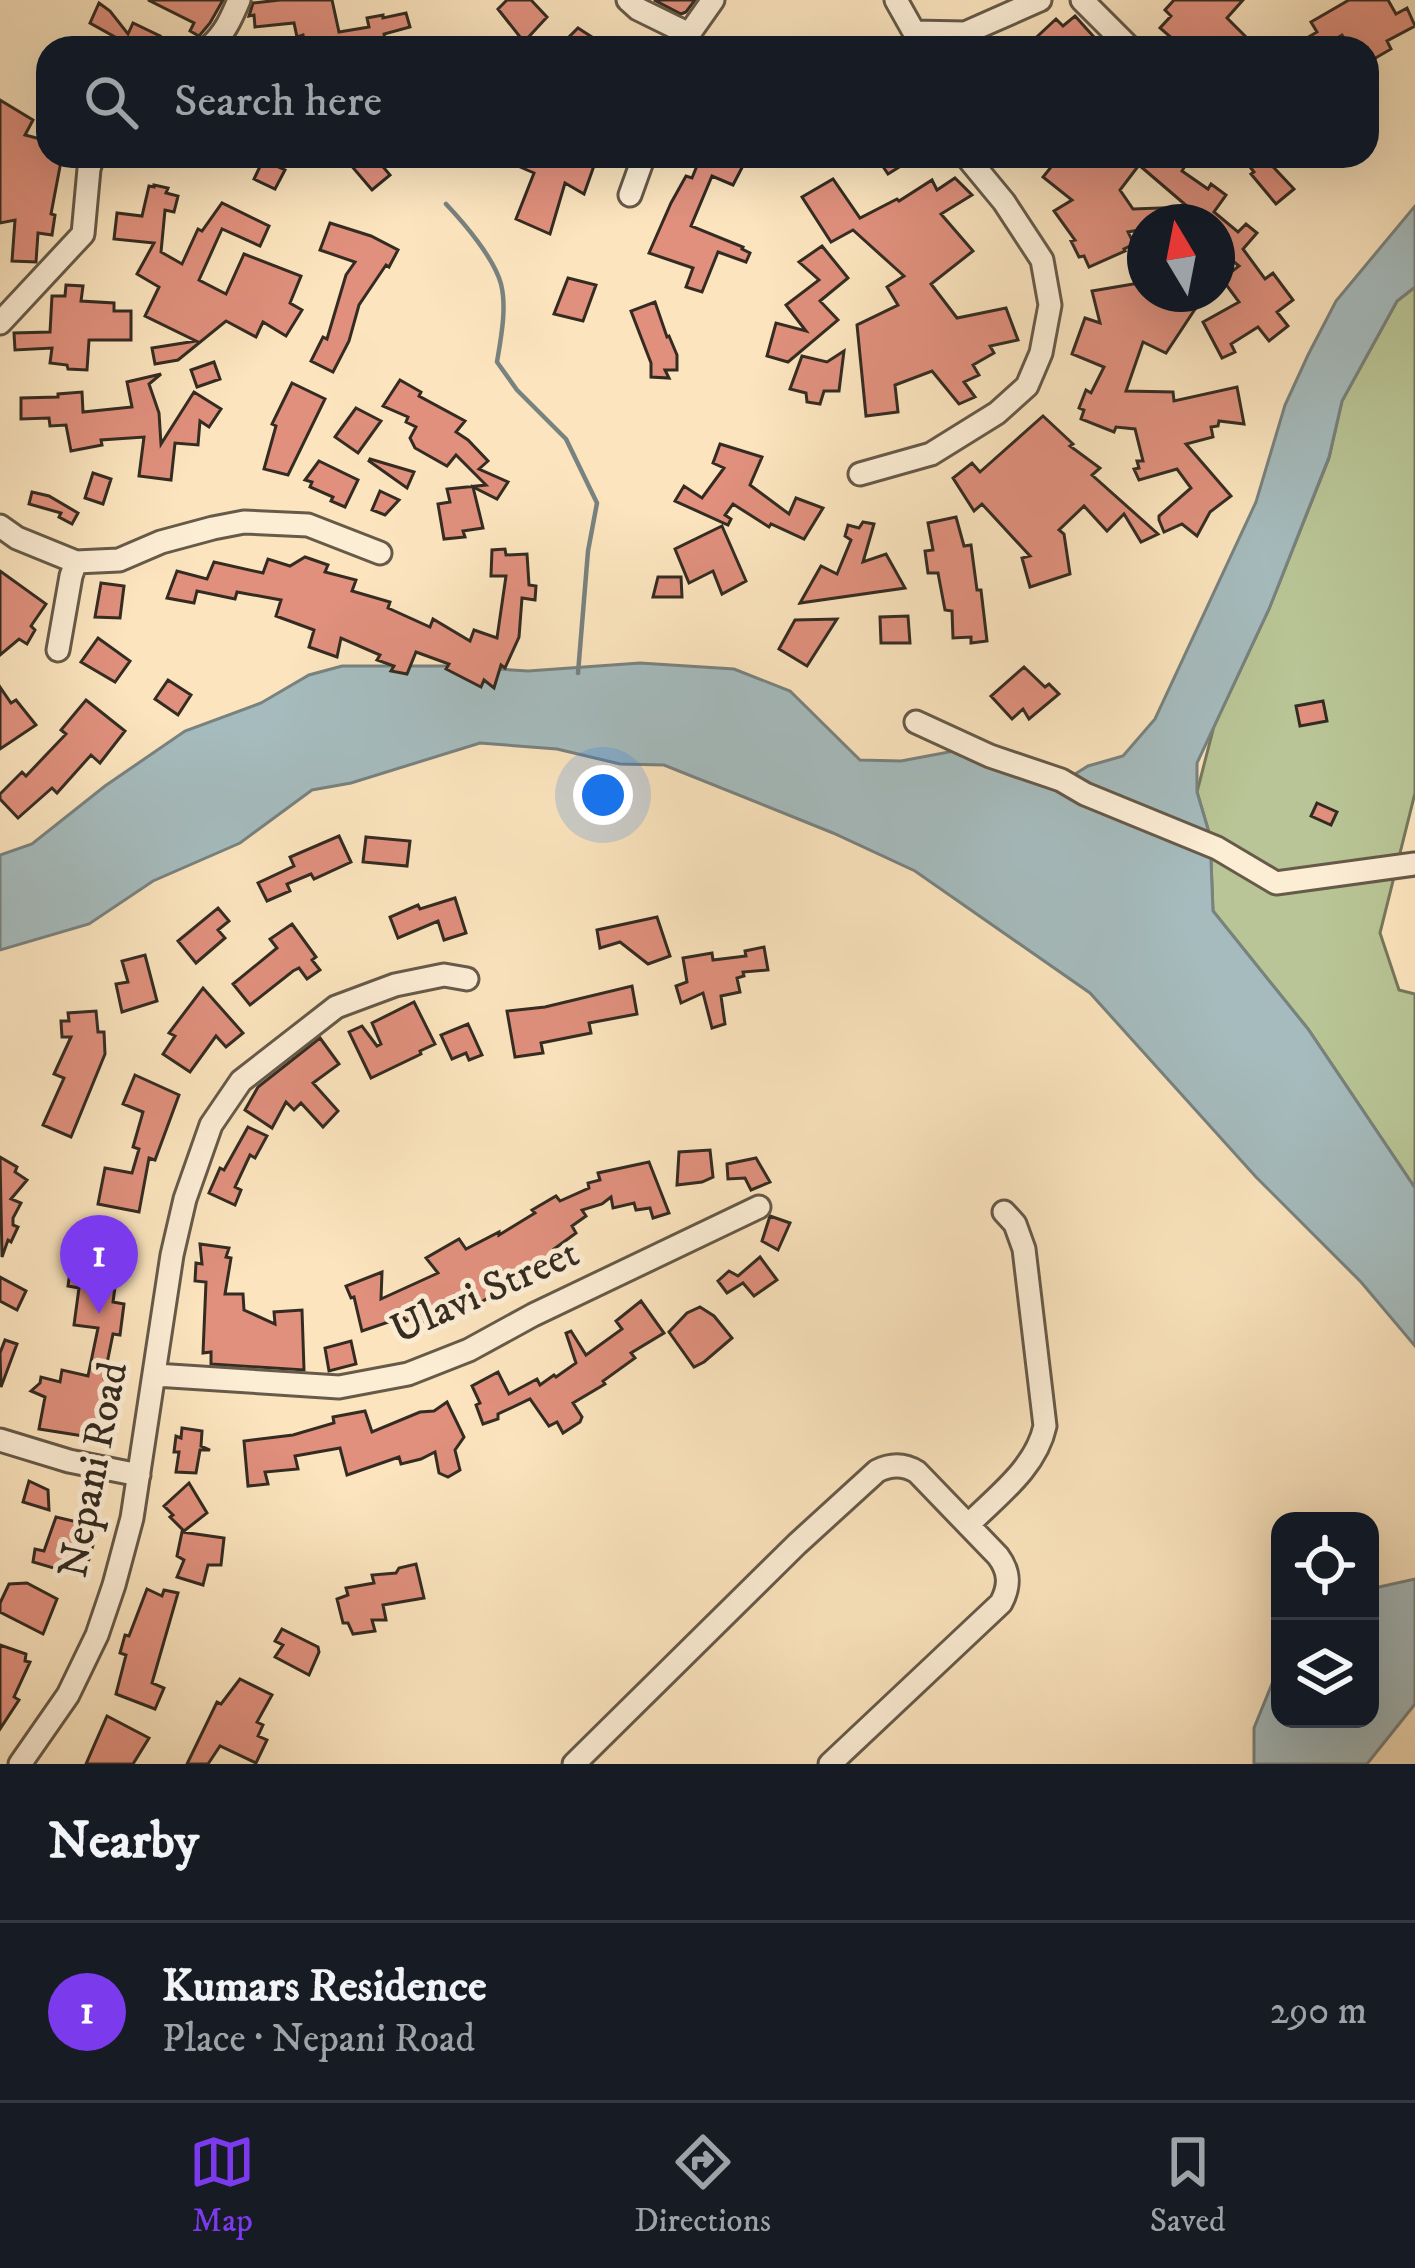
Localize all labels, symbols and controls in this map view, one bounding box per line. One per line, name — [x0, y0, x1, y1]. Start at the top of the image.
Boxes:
search box — [36, 36, 1379, 168]
icon: search — [78, 69, 144, 135]
text: Search here — [174, 74, 382, 130]
north arrow — [1127, 204, 1235, 312]
your location — [573, 765, 633, 825]
pin: 1 — [60, 1215, 138, 1314]
street label: Ulavi Street — [383, 1227, 587, 1357]
street label: Nepani Road — [48, 1358, 140, 1582]
map controls — [1271, 1512, 1379, 1728]
button: locate — [1271, 1512, 1379, 1620]
button: layers — [1271, 1620, 1379, 1728]
text: Nearby — [48, 1810, 199, 1874]
text: Kumars Residence — [162, 1959, 487, 2015]
text: 1 — [80, 1987, 94, 2036]
text: 290 m — [1270, 1987, 1367, 2036]
text: Place · Nepani Road — [162, 2015, 475, 2064]
tab: Map — [189, 2129, 255, 2242]
tab: Directions — [634, 2129, 771, 2242]
tab: Saved — [1150, 2129, 1226, 2242]

